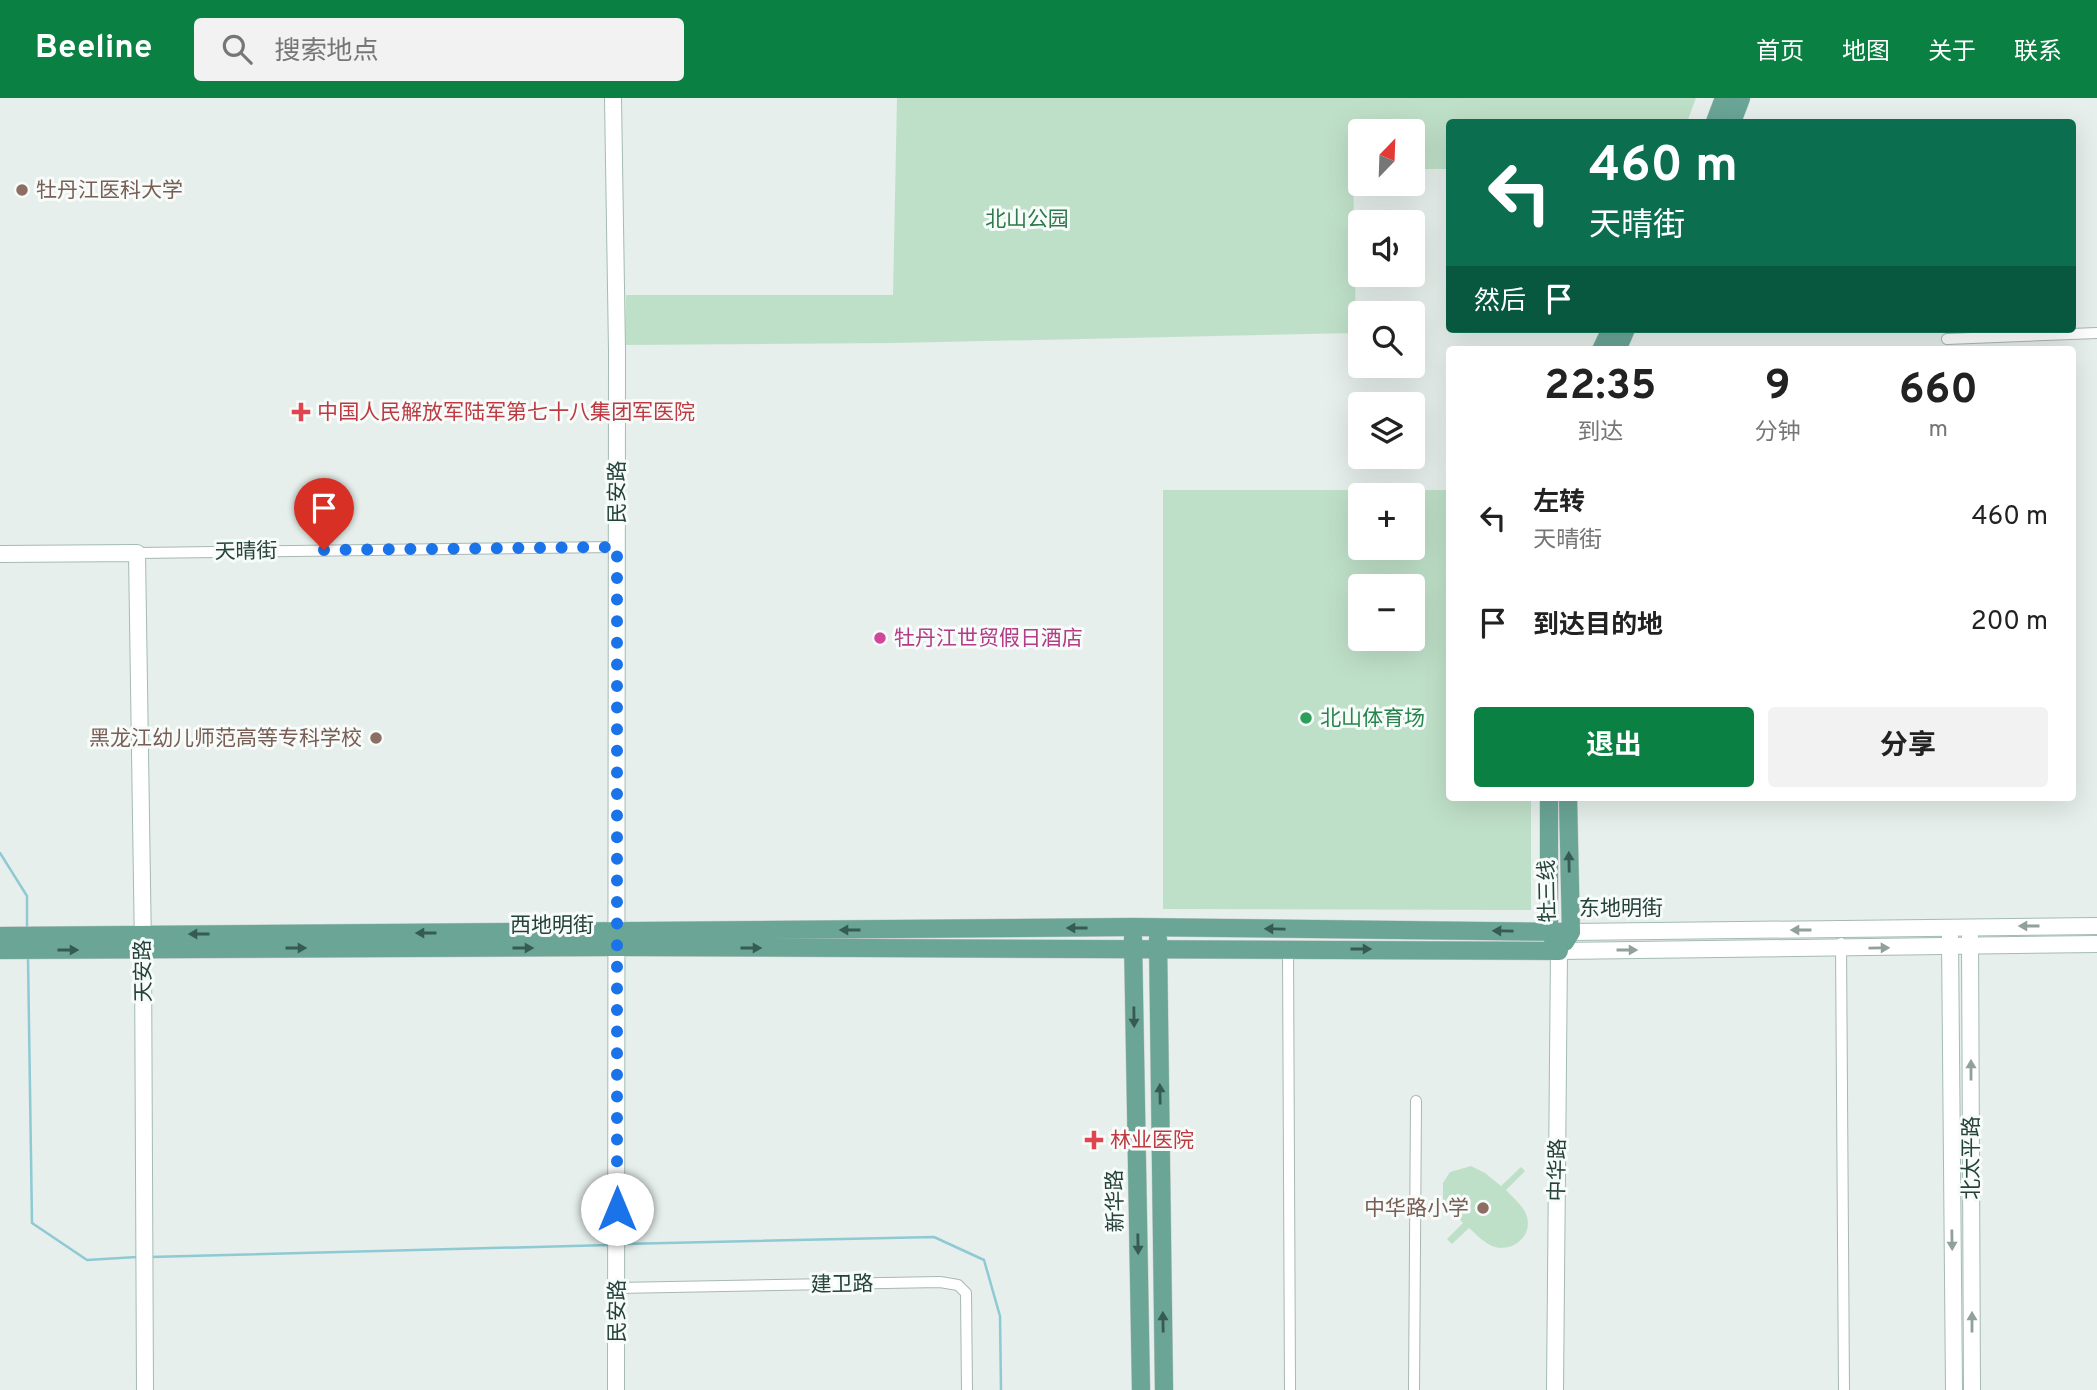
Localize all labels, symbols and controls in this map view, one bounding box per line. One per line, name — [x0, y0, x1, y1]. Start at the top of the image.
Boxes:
search box — [194, 18, 684, 81]
text: Beeline — [35, 28, 152, 70]
icon: search — [218, 30, 256, 68]
text: 搜索地点 — [274, 36, 378, 69]
text: 首页 — [1756, 38, 1804, 68]
text: 地图 — [1842, 38, 1890, 68]
text: 关于 — [1928, 38, 1976, 68]
text: 联系 — [2014, 38, 2062, 68]
north arrow — [1348, 119, 1424, 196]
map controls — [1348, 119, 1425, 651]
text: 460 m — [1589, 137, 1738, 199]
icon: left — [1474, 147, 1565, 238]
place label: 牡丹江医科大学 — [36, 178, 183, 205]
marker: 牡丹江医科大学 — [14, 182, 30, 198]
park label: 北山公园 — [985, 207, 1069, 234]
text: 天晴街 — [1589, 207, 1685, 247]
button: sound — [1348, 210, 1425, 287]
icon: arrive — [1540, 280, 1578, 318]
text: 然后 — [1474, 286, 1526, 319]
button: search — [1348, 301, 1425, 378]
text: 22:35 — [1544, 361, 1657, 414]
text: 9 — [1765, 361, 1790, 414]
text: 660 — [1899, 365, 1978, 418]
button: layers — [1348, 392, 1425, 469]
place label: 中国人民解放军陆军第七十八集团军医院 — [317, 400, 695, 427]
marker: 中国人民解放军陆军第七十八集团军医院 — [291, 402, 311, 422]
text: m — [1929, 416, 1948, 445]
text: 到达 — [1577, 419, 1623, 448]
text: 分钟 — [1755, 419, 1801, 448]
street label: 民安路 — [605, 461, 632, 524]
pin — [294, 478, 354, 550]
button: + — [1348, 483, 1425, 560]
text: 左转 — [1533, 487, 1585, 520]
icon: arrive — [305, 489, 343, 527]
icon: left — [1474, 499, 1512, 537]
text: 460 m — [1972, 501, 2048, 534]
text: 天晴街 — [1533, 527, 1602, 556]
street label: 天晴街 — [214, 538, 278, 567]
button: − — [1348, 574, 1425, 651]
icon: arrive — [1474, 604, 1512, 642]
text: 200 m — [1971, 606, 2048, 639]
text: 到达目的地 — [1533, 610, 1663, 643]
place label: 牡丹江世贸假日酒店 — [894, 626, 1083, 653]
marker: 牡丹江世贸假日酒店 — [872, 630, 888, 646]
place label: 北山体育场 — [1320, 706, 1425, 733]
button: 退出 — [1474, 707, 1754, 787]
button: 分享 — [1768, 707, 2048, 787]
marker: 北山体育场 — [1298, 710, 1314, 726]
place label: 黑龙江幼儿师范高等专科学校 — [89, 726, 362, 753]
marker: 黑龙江幼儿师范高等专科学校 — [368, 730, 384, 746]
one-way arrow — [1564, 850, 1575, 872]
street label: 牡三线 — [1534, 859, 1563, 923]
street label: 东地明街 — [1579, 896, 1663, 923]
street label: 西地明街 — [510, 913, 594, 940]
one-way arrow — [2018, 920, 2040, 932]
one-way arrow — [1066, 922, 1088, 934]
one-way arrow — [1264, 923, 1286, 934]
one-way arrow — [838, 924, 860, 936]
one-way arrow — [1790, 924, 1812, 936]
one-way arrow — [1491, 925, 1513, 937]
one-way arrow — [415, 927, 437, 939]
one-way arrow — [187, 928, 209, 940]
street label: 天安路 — [130, 939, 159, 1003]
one-way arrow — [512, 942, 534, 954]
one-way arrow — [740, 942, 762, 954]
one-way arrow — [1869, 942, 1891, 954]
one-way arrow — [285, 943, 307, 954]
one-way arrow — [57, 944, 79, 955]
one-way arrow — [1350, 944, 1372, 955]
one-way arrow — [1617, 945, 1639, 956]
one-way arrow — [1128, 1006, 1140, 1028]
one-way arrow — [1965, 1059, 1977, 1081]
one-way arrow — [1154, 1083, 1166, 1105]
street label: 北太平路 — [1959, 1116, 1986, 1200]
place label: 林业医院 — [1110, 1128, 1194, 1155]
marker: 林业医院 — [1084, 1130, 1104, 1150]
street label: 中华路 — [1544, 1138, 1573, 1202]
street label: 新华路 — [1102, 1169, 1131, 1233]
position arrow — [580, 1172, 654, 1246]
place label: 中华路小学 — [1364, 1196, 1469, 1223]
marker: 中华路小学 — [1475, 1200, 1491, 1216]
one-way arrow — [1947, 1230, 1958, 1252]
one-way arrow — [1133, 1233, 1144, 1255]
street label: 建卫路 — [810, 1271, 874, 1300]
street label: 民安路 — [605, 1280, 632, 1343]
one-way arrow — [1157, 1311, 1169, 1333]
one-way arrow — [1966, 1311, 1978, 1333]

